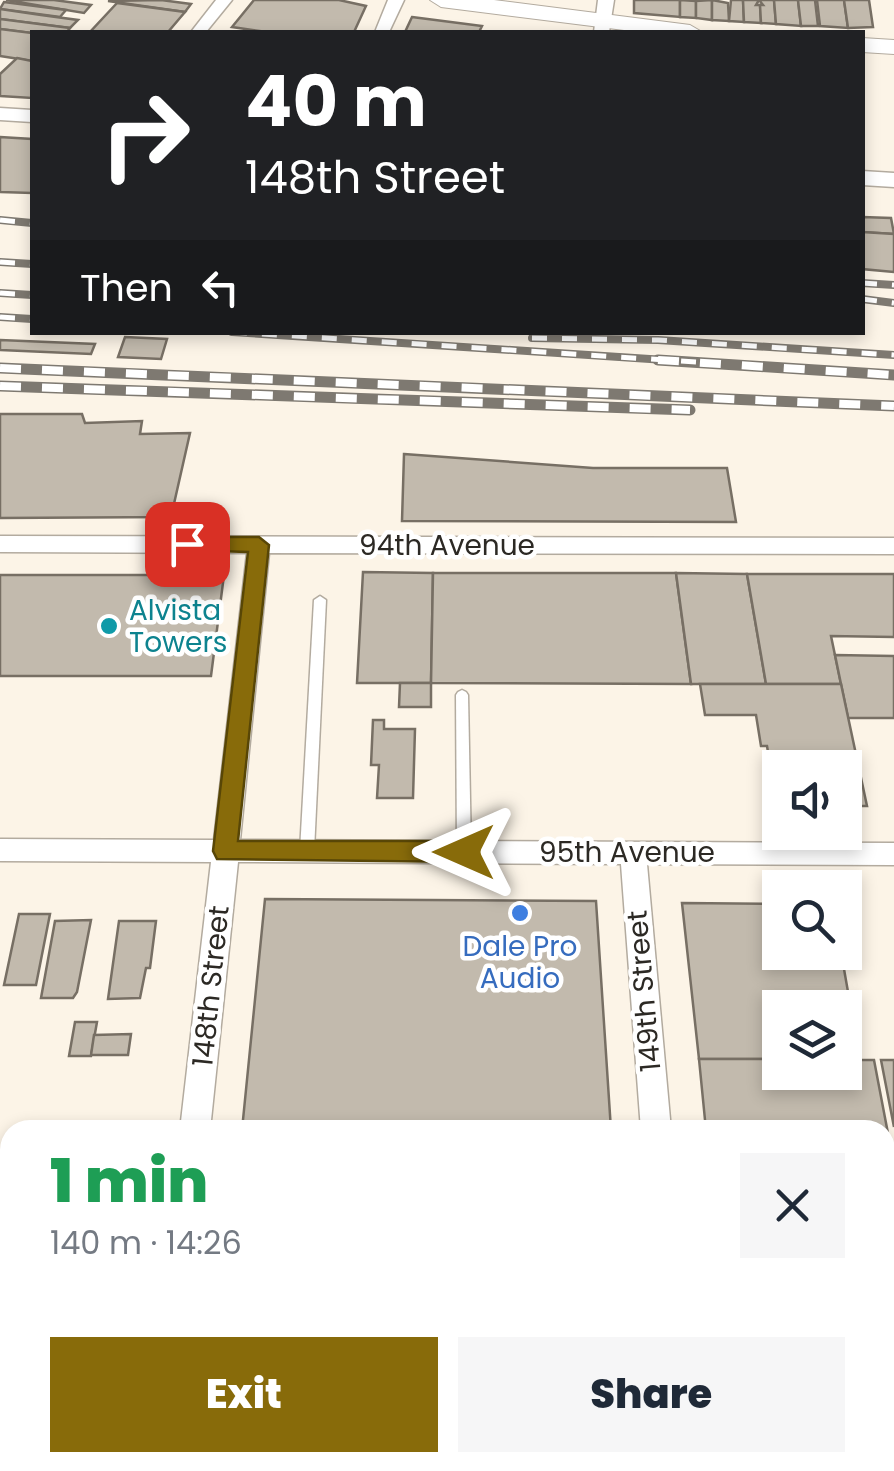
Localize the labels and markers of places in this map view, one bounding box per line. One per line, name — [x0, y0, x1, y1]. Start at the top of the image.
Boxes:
pin — [145, 502, 230, 587]
place label: Alvista Towers — [129, 591, 227, 662]
marker: Alvista Towers — [98, 615, 120, 637]
marker: Dale Pro Audio — [509, 902, 531, 924]
place label: Dale Pro Audio — [462, 927, 578, 998]

